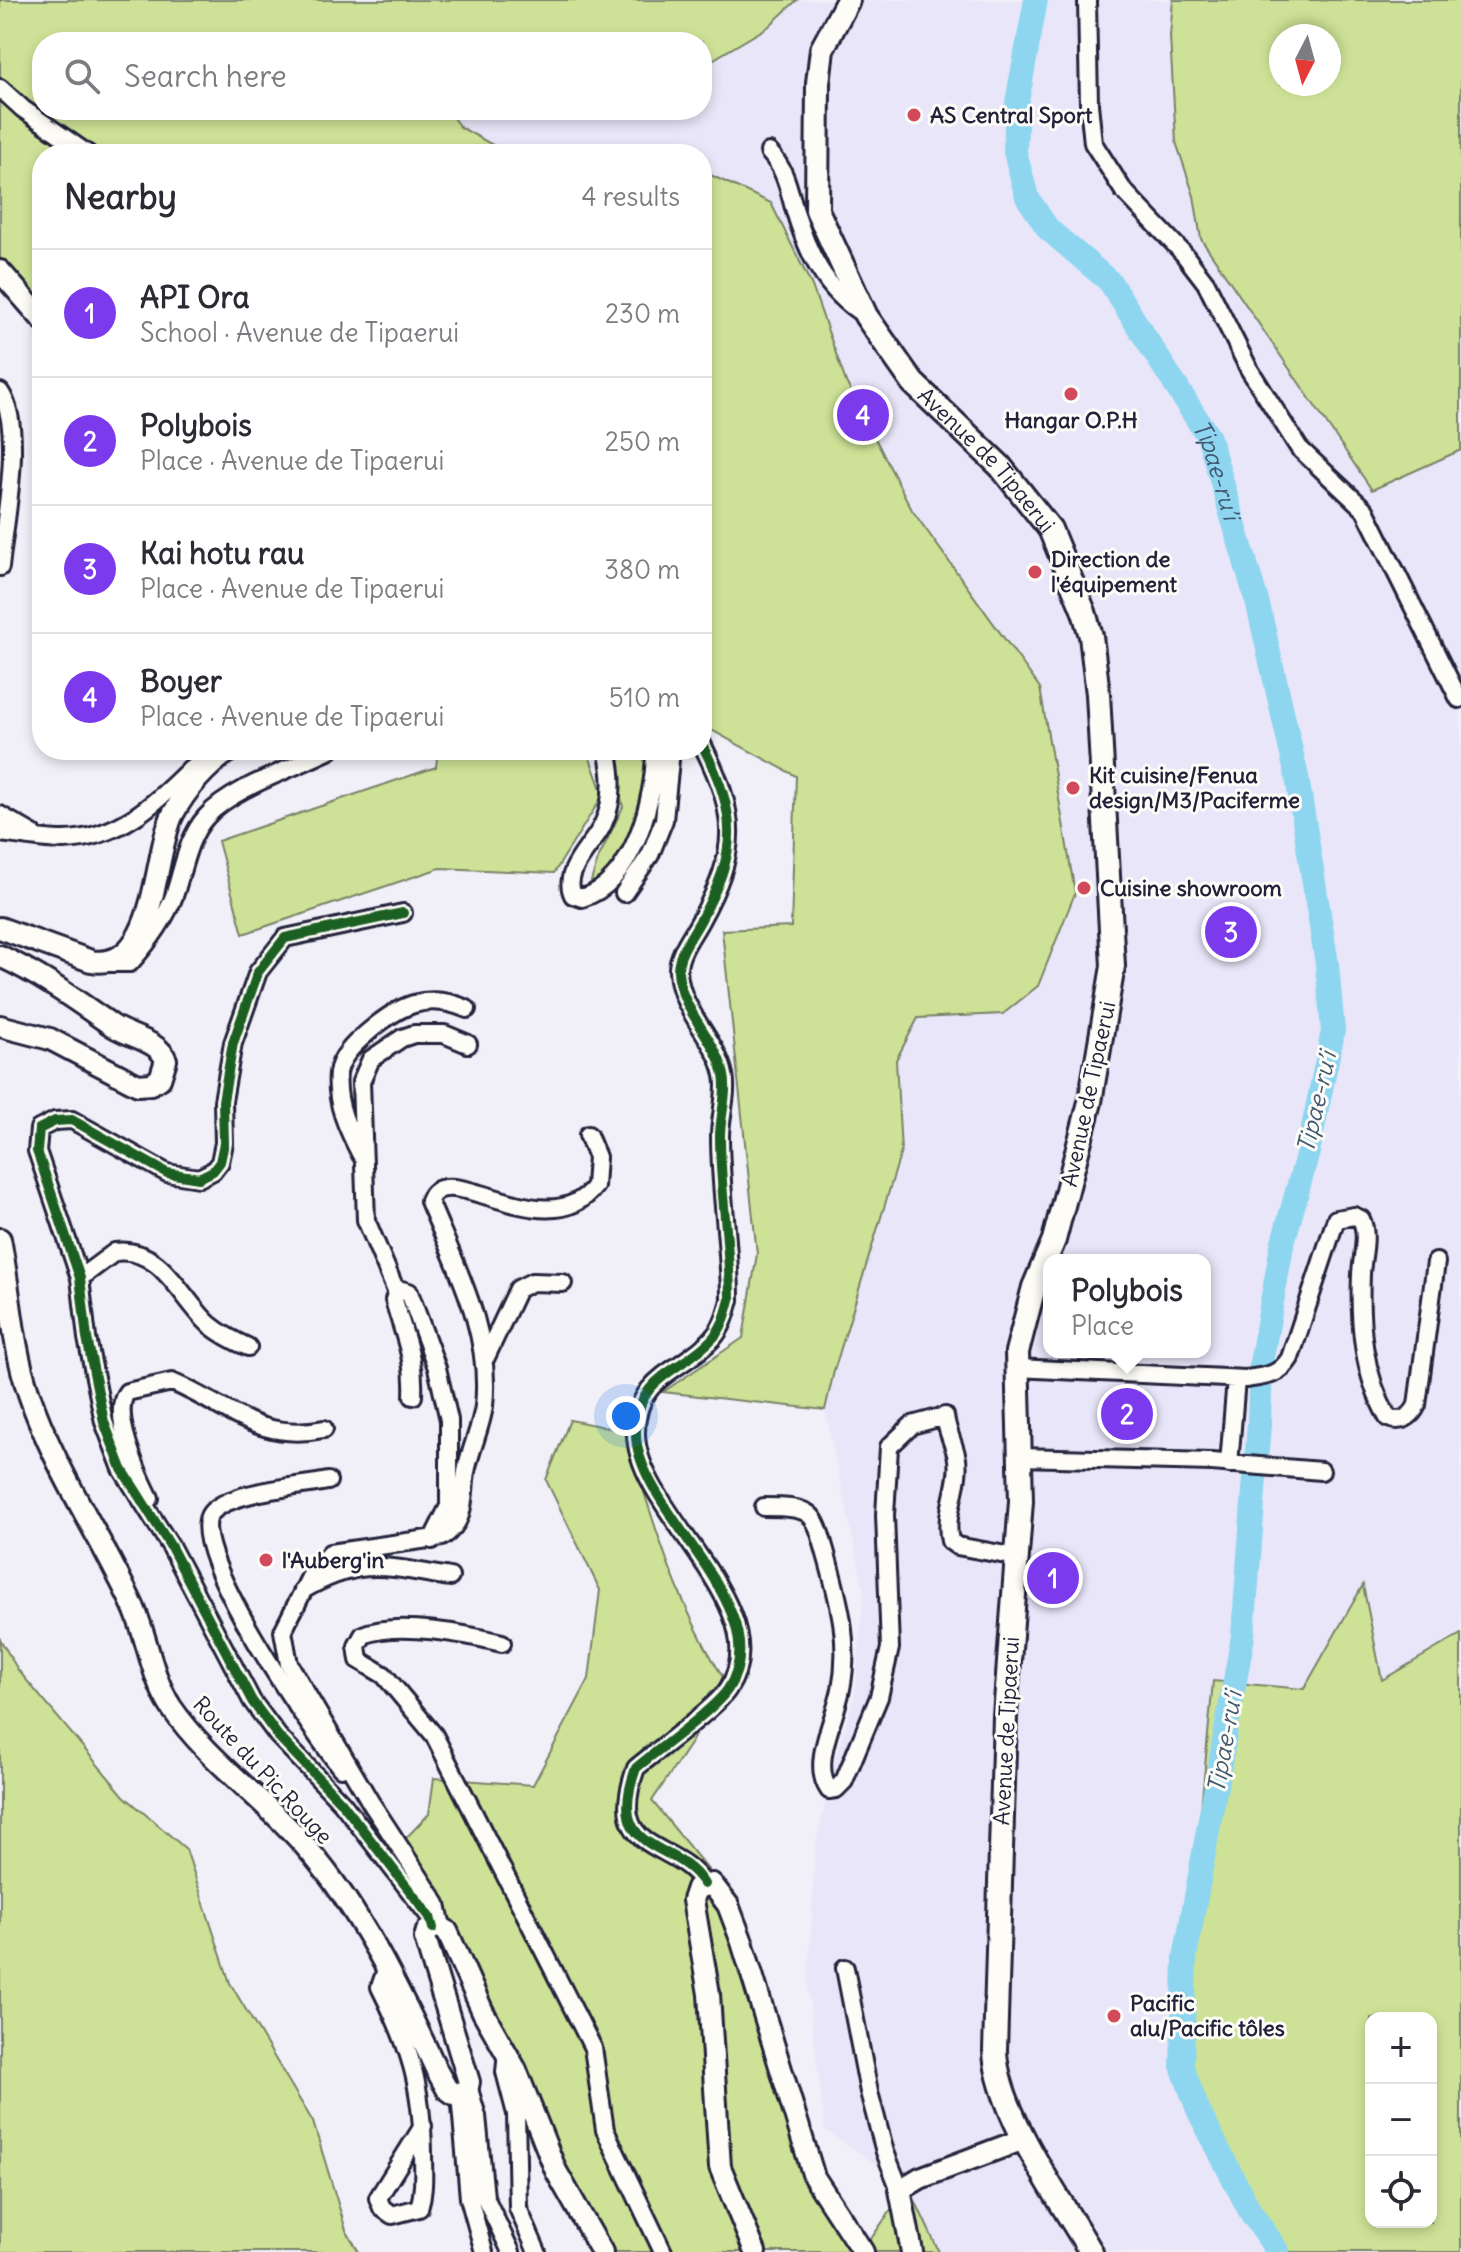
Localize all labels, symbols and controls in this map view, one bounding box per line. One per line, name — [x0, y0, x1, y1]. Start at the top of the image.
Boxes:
north arrow — [1269, 24, 1341, 96]
search box — [32, 32, 712, 120]
icon: search — [60, 54, 104, 98]
text: Search here — [124, 57, 287, 95]
place label: AS Central Sport — [930, 101, 1093, 129]
marker: AS Central Sport — [905, 106, 923, 124]
text: Nearby — [64, 175, 177, 218]
text: 4 results — [582, 180, 680, 213]
text: API Ora — [140, 278, 250, 316]
text: 1 — [85, 297, 95, 330]
text: 230 m — [605, 297, 680, 330]
text: School · Avenue de Tipaerui — [140, 316, 459, 349]
street label: Avenue de Tipaerui — [912, 381, 1061, 538]
pin: 4 — [837, 385, 889, 445]
marker: Hangar O.P.H — [1062, 385, 1080, 403]
text: Polybois — [140, 406, 252, 444]
place label: Hangar O.P.H — [1005, 406, 1138, 434]
water label: Tipae-ru’i — [1187, 414, 1248, 526]
text: 2 — [83, 425, 97, 458]
text: 250 m — [605, 425, 680, 458]
text: Place · Avenue de Tipaerui — [140, 444, 444, 477]
text: Kai hotu rau — [140, 534, 304, 572]
place label: Direction de l'équipement — [1051, 545, 1177, 598]
text: 3 — [83, 553, 97, 586]
text: 380 m — [604, 553, 680, 586]
marker: Direction de l'équipement — [1026, 563, 1044, 581]
text: Place · Avenue de Tipaerui — [140, 572, 444, 605]
text: Boyer — [140, 662, 222, 700]
text: 4 — [82, 681, 98, 714]
text: 510 m — [609, 681, 680, 714]
text: Place · Avenue de Tipaerui — [140, 700, 444, 733]
place label: Kit cuisine/Fenua design/M3/Paciferme — [1089, 761, 1300, 814]
marker: Kit cuisine/Fenua design/M3/Paciferme — [1064, 779, 1082, 797]
place label: Cuisine showroom — [1100, 874, 1282, 902]
marker: Cuisine showroom — [1075, 879, 1093, 897]
pin: 3 — [1205, 902, 1257, 962]
street label: Avenue de Tipaerui — [1055, 999, 1121, 1189]
water label: Tipae-ru’i — [1290, 1046, 1343, 1155]
popup — [1043, 1254, 1211, 1358]
text: Polybois — [1071, 1271, 1183, 1309]
text: Place — [1071, 1309, 1134, 1342]
pin: 2 — [1101, 1384, 1153, 1444]
your location — [606, 1396, 646, 1436]
place label: l'Auberg'in — [282, 1546, 384, 1574]
pin: 1 — [1027, 1548, 1079, 1608]
marker: l'Auberg'in — [257, 1551, 275, 1569]
street label: Avenue de Tipaerui — [987, 1636, 1025, 1826]
water label: Tipae-ru’i — [1200, 1686, 1248, 1795]
street label: Route du Pic Rouge — [187, 1690, 339, 1850]
place label: Pacific alu/Pacific tôles — [1130, 1989, 1285, 2042]
marker: Pacific alu/Pacific tôles — [1105, 2007, 1123, 2025]
map controls — [1365, 2012, 1437, 2228]
button: + — [1365, 2012, 1437, 2084]
button: − — [1365, 2084, 1437, 2156]
button: locate — [1365, 2156, 1437, 2228]

